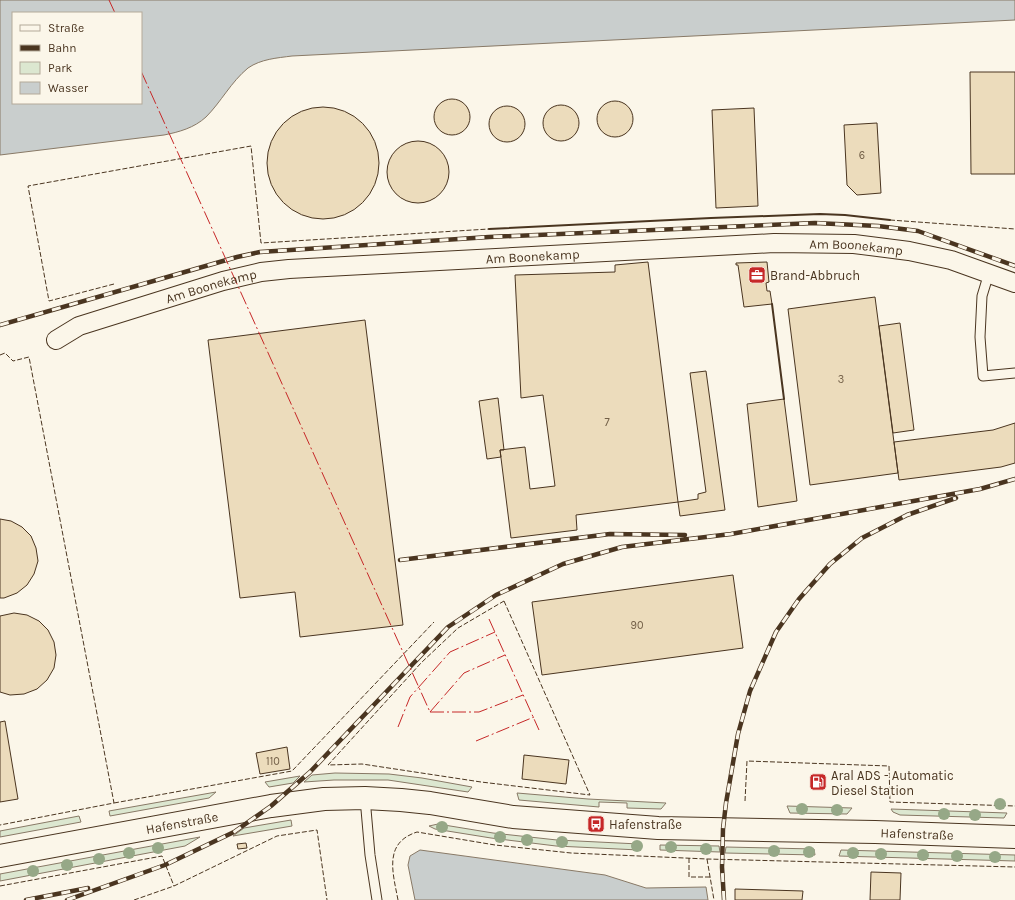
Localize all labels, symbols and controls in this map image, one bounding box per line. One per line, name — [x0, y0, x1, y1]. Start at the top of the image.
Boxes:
legend — [12, 12, 142, 104]
text: Straße — [48, 21, 84, 35]
text: Bahn — [48, 41, 77, 55]
text: Park — [48, 61, 73, 75]
text: Wasser — [48, 81, 89, 95]
house number: 6 — [859, 149, 865, 162]
street label: Am Boonekamp — [809, 236, 904, 258]
street label: Am Boonekamp — [485, 246, 580, 266]
office icon: Brand-Abbruch — [747, 265, 767, 285]
street label: Am Boonekamp — [164, 266, 258, 306]
place label: Brand-Abbruch — [770, 268, 860, 283]
house number: 3 — [838, 373, 844, 386]
house number: 7 — [604, 416, 610, 429]
house number: 90 — [631, 619, 643, 632]
house number: 110 — [266, 755, 280, 768]
place label: Aral ADS - Automatic Diesel Station — [831, 768, 954, 798]
fuel station icon: Aral ADS - Automatic Diesel Station — [808, 772, 828, 792]
street label: Hafenstraße — [145, 808, 220, 836]
bus stop icon: Hafenstraße — [586, 814, 606, 834]
place label: Hafenstraße — [609, 817, 682, 832]
street label: Hafenstraße — [880, 825, 954, 842]

